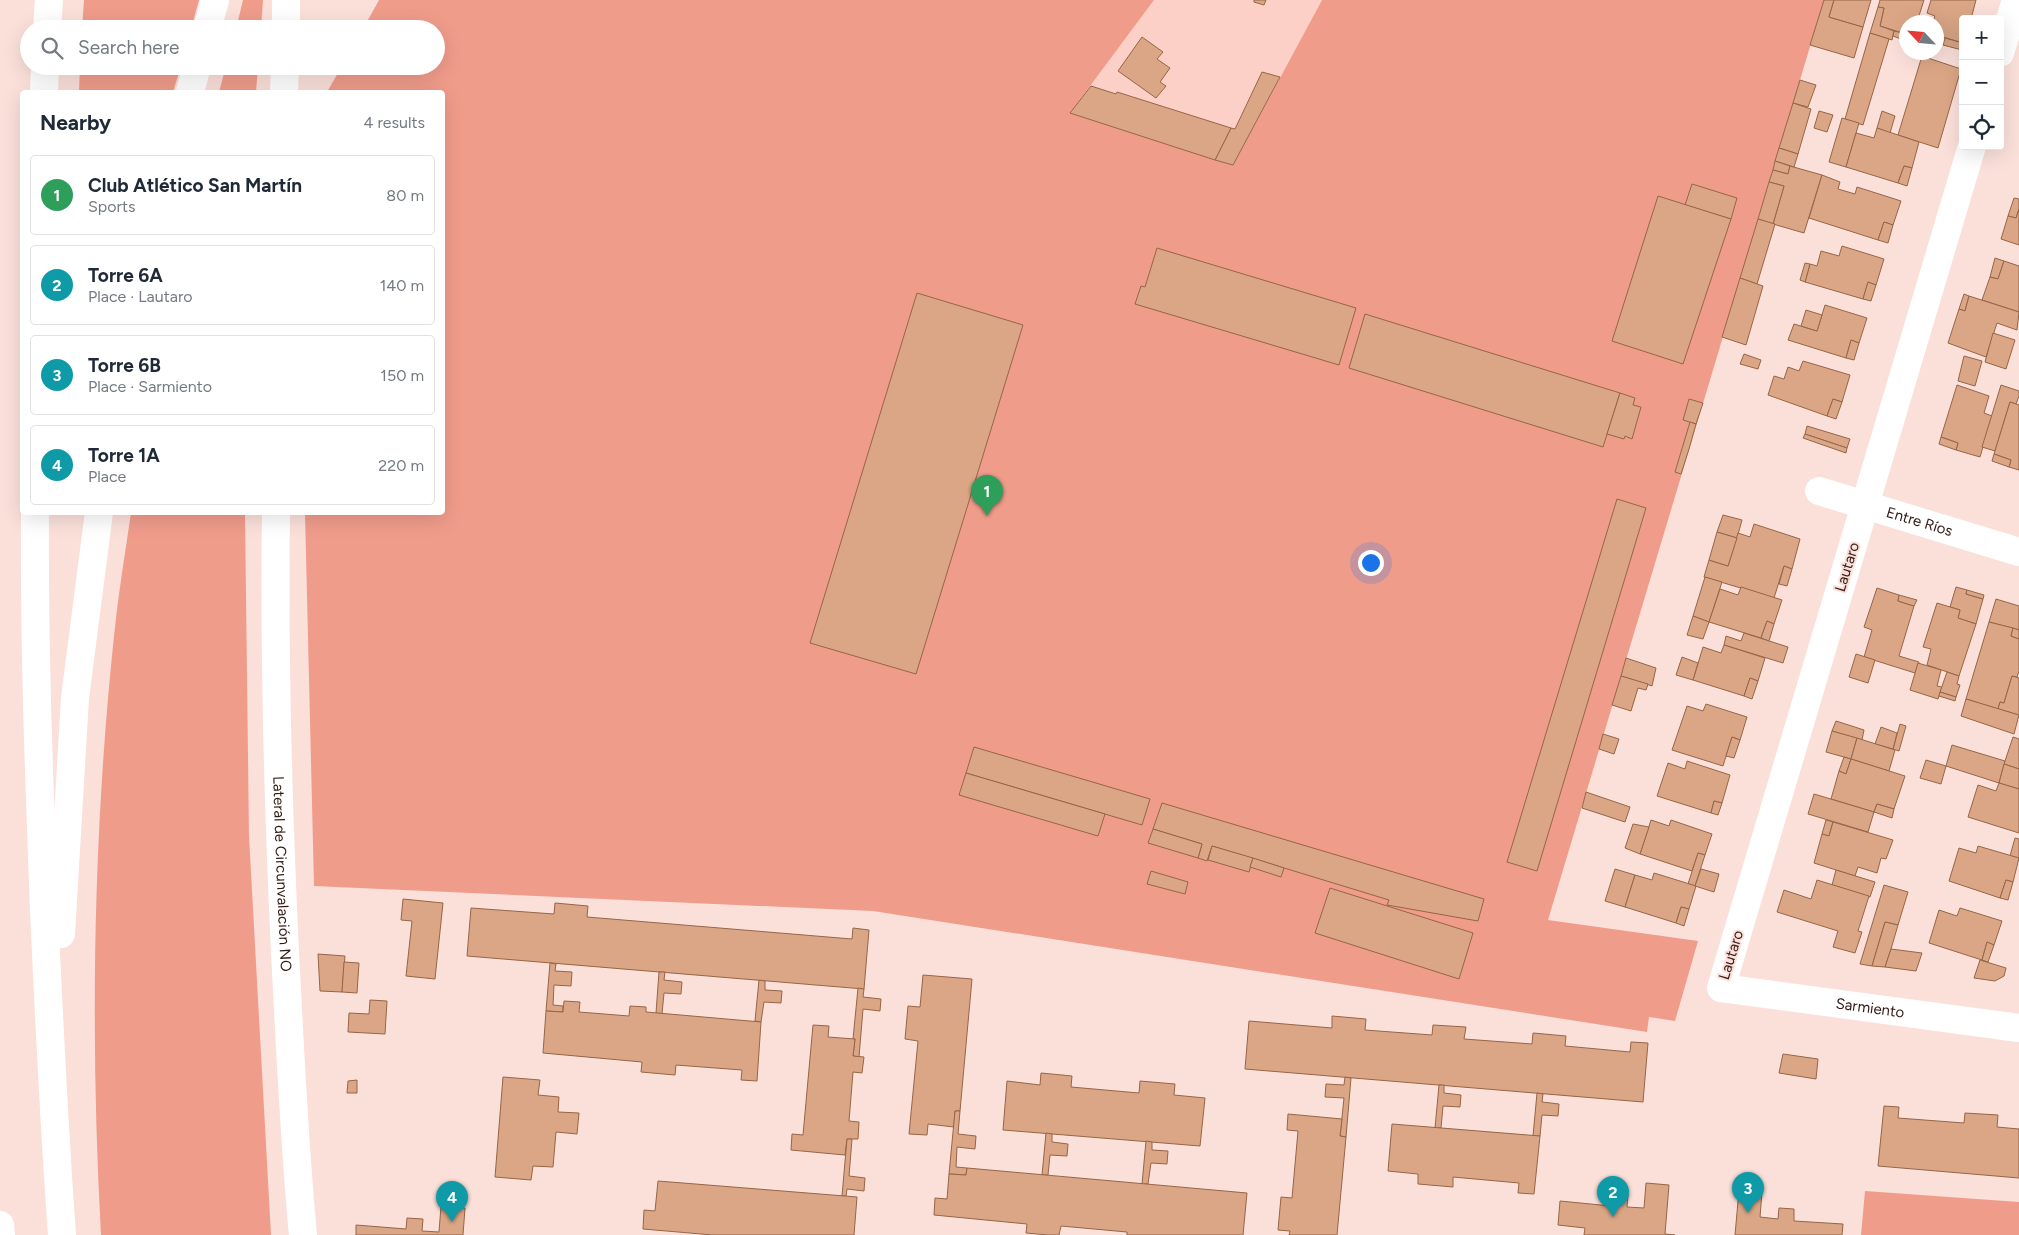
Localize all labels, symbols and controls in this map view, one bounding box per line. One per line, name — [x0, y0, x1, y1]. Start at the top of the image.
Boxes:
north arrow — [1899, 15, 1944, 60]
map controls — [1959, 15, 2004, 150]
button: + — [1959, 15, 2004, 60]
search box — [20, 20, 445, 75]
icon: search — [38, 34, 66, 62]
text: Search here — [78, 36, 180, 59]
button: − — [1959, 60, 2004, 105]
button: locate — [1959, 105, 2004, 150]
text: Nearby — [40, 110, 111, 135]
text: 4 results — [364, 113, 425, 132]
text: Club Atlético San Martín — [88, 174, 302, 197]
text: 1 — [54, 186, 60, 205]
text: 80 m — [386, 186, 424, 205]
text: Sports — [88, 197, 135, 216]
text: Torre 6A — [88, 264, 163, 287]
text: 2 — [52, 276, 62, 295]
text: 140 m — [380, 276, 424, 295]
text: Place · Lautaro — [88, 287, 193, 306]
text: Torre 6B — [88, 354, 161, 377]
text: 3 — [53, 366, 61, 385]
text: 150 m — [380, 366, 424, 385]
text: Place · Sarmiento — [88, 377, 212, 396]
text: Torre 1A — [88, 444, 160, 467]
text: 4 — [52, 456, 62, 475]
text: 220 m — [378, 456, 424, 475]
text: Place — [88, 467, 126, 486]
pin: 1 — [971, 475, 1003, 516]
street label: Entre Ríos — [1884, 503, 1955, 540]
street label: Lautaro — [1831, 540, 1863, 594]
your location — [1358, 550, 1384, 576]
street label: Lateral de Circunvalación NO — [269, 776, 295, 972]
street label: Lautaro — [1715, 928, 1747, 982]
street label: Sarmiento — [1835, 994, 1906, 1022]
pin: 3 — [1732, 1172, 1764, 1213]
pin: 2 — [1597, 1176, 1629, 1217]
pin: 4 — [436, 1181, 468, 1222]

